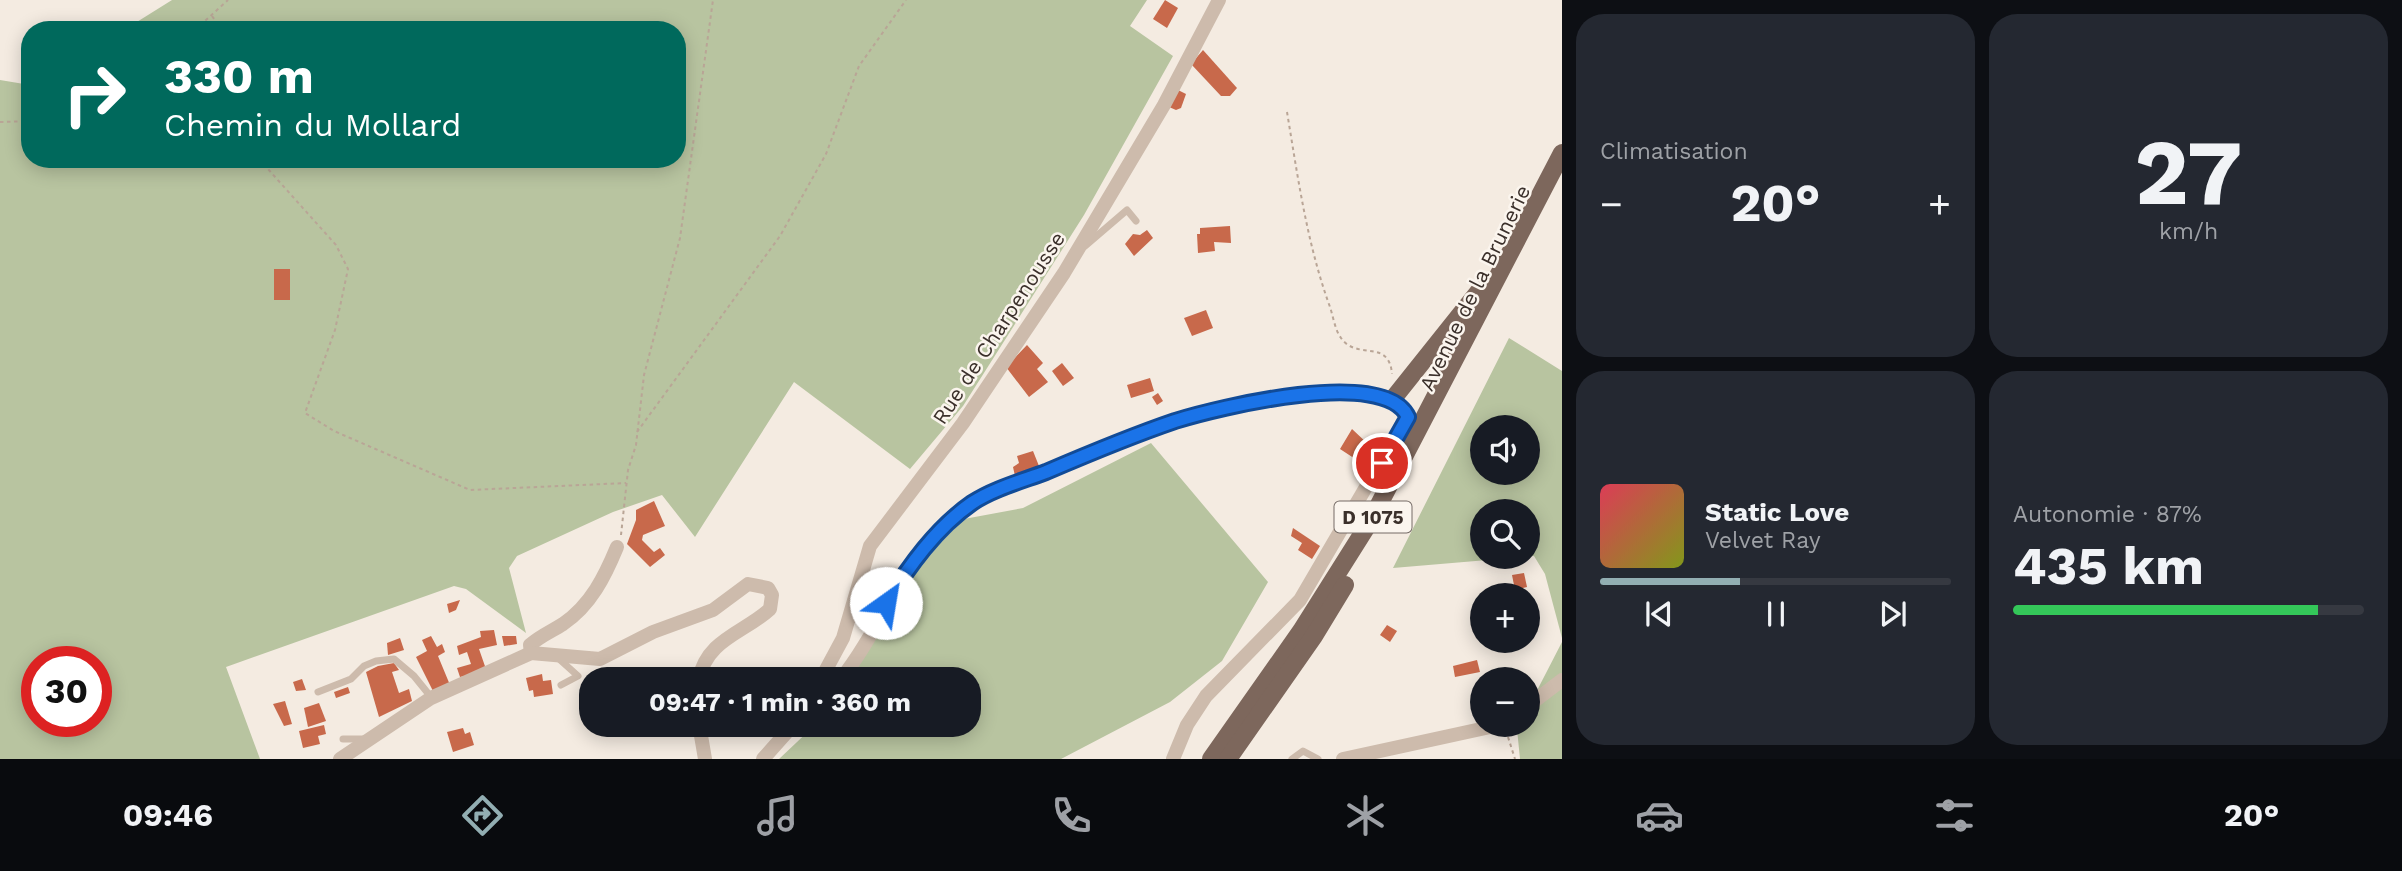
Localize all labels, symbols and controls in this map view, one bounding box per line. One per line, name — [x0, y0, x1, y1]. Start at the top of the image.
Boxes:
text: 330 m — [164, 47, 314, 105]
icon: right — [49, 49, 140, 140]
text: Chemin du Mollard — [164, 106, 461, 144]
text: 27 — [2135, 119, 2242, 226]
text: Climatisation — [1600, 138, 1748, 165]
text: 20° — [1730, 173, 1821, 234]
street label: Avenue de la Brunerie — [1414, 181, 1535, 395]
text: − — [1600, 182, 1623, 226]
text: + — [1928, 182, 1951, 226]
text: km/h — [2159, 218, 2218, 245]
street label: Rue de Charpenousse — [927, 227, 1070, 429]
map controls — [1470, 415, 1540, 737]
button: sound — [1470, 415, 1540, 485]
pin — [1352, 433, 1412, 493]
icon: arrive — [1363, 444, 1401, 482]
text: Static Love — [1705, 497, 1849, 527]
button: search — [1470, 499, 1540, 569]
text: Autonomie · 87% — [2013, 501, 2202, 528]
road number: D 1075 — [1334, 502, 1412, 532]
text: Velvet Ray — [1705, 527, 1821, 554]
text: 435 km — [2013, 536, 2204, 597]
position arrow — [849, 566, 923, 640]
button: + — [1470, 583, 1540, 653]
icon: previous — [1640, 595, 1678, 633]
icon: pause — [1757, 595, 1795, 633]
icon: next — [1874, 595, 1912, 633]
speed limit sign: 30 — [21, 646, 112, 737]
button: − — [1470, 667, 1540, 737]
text: 09:47 · 1 min · 360 m — [649, 687, 911, 717]
icon: directions — [458, 791, 507, 840]
icon: music — [753, 791, 802, 840]
icon: phone — [1047, 791, 1096, 840]
icon: climate — [1341, 791, 1390, 840]
icon: car — [1635, 791, 1684, 840]
icon: filters — [1930, 791, 1979, 840]
text: 09:46 — [123, 796, 213, 834]
text: 20° — [2224, 796, 2279, 834]

